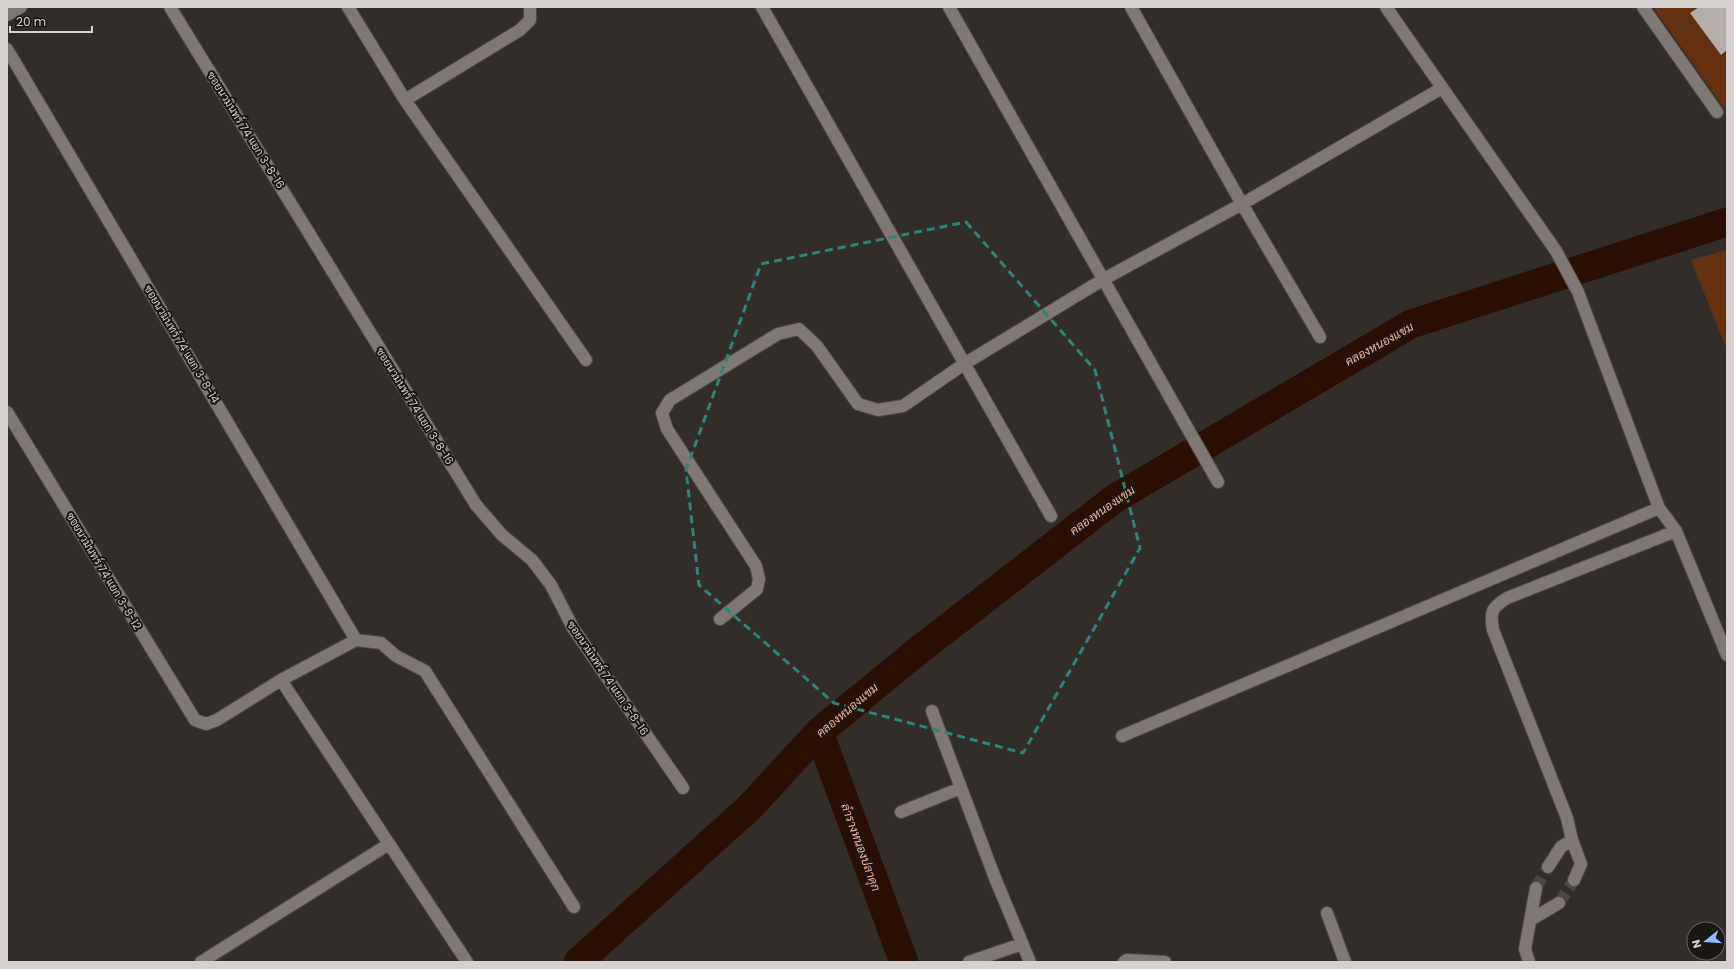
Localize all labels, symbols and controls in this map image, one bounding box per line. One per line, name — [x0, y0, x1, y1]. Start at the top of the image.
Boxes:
scale bar — [10, 8, 92, 34]
text: 20 m — [16, 13, 46, 30]
street label: ซอยนวมินทร์ 74 แยก 3-8-16 — [203, 68, 289, 192]
street label: ซอยนวมินทร์ 74 แยก 3-8-14 — [140, 282, 224, 406]
water label: คลองหนองแขม — [1342, 318, 1417, 370]
street label: ซอยนวมินทร์ 74 แยก 3-8-16 — [372, 344, 458, 468]
water label: คลองหนองแขม — [1066, 481, 1138, 539]
street label: ซอยนวมินทร์ 74 แยก 3-8-12 — [62, 509, 146, 633]
street label: ซอยนวมินทร์ 74 แยก 3-8-16 — [564, 617, 652, 739]
water label: คลองหนองแขม — [812, 679, 882, 741]
water label: ลำรางหนองปลาดุก — [836, 801, 885, 894]
north arrow — [1686, 921, 1726, 961]
text: N — [1688, 938, 1705, 950]

